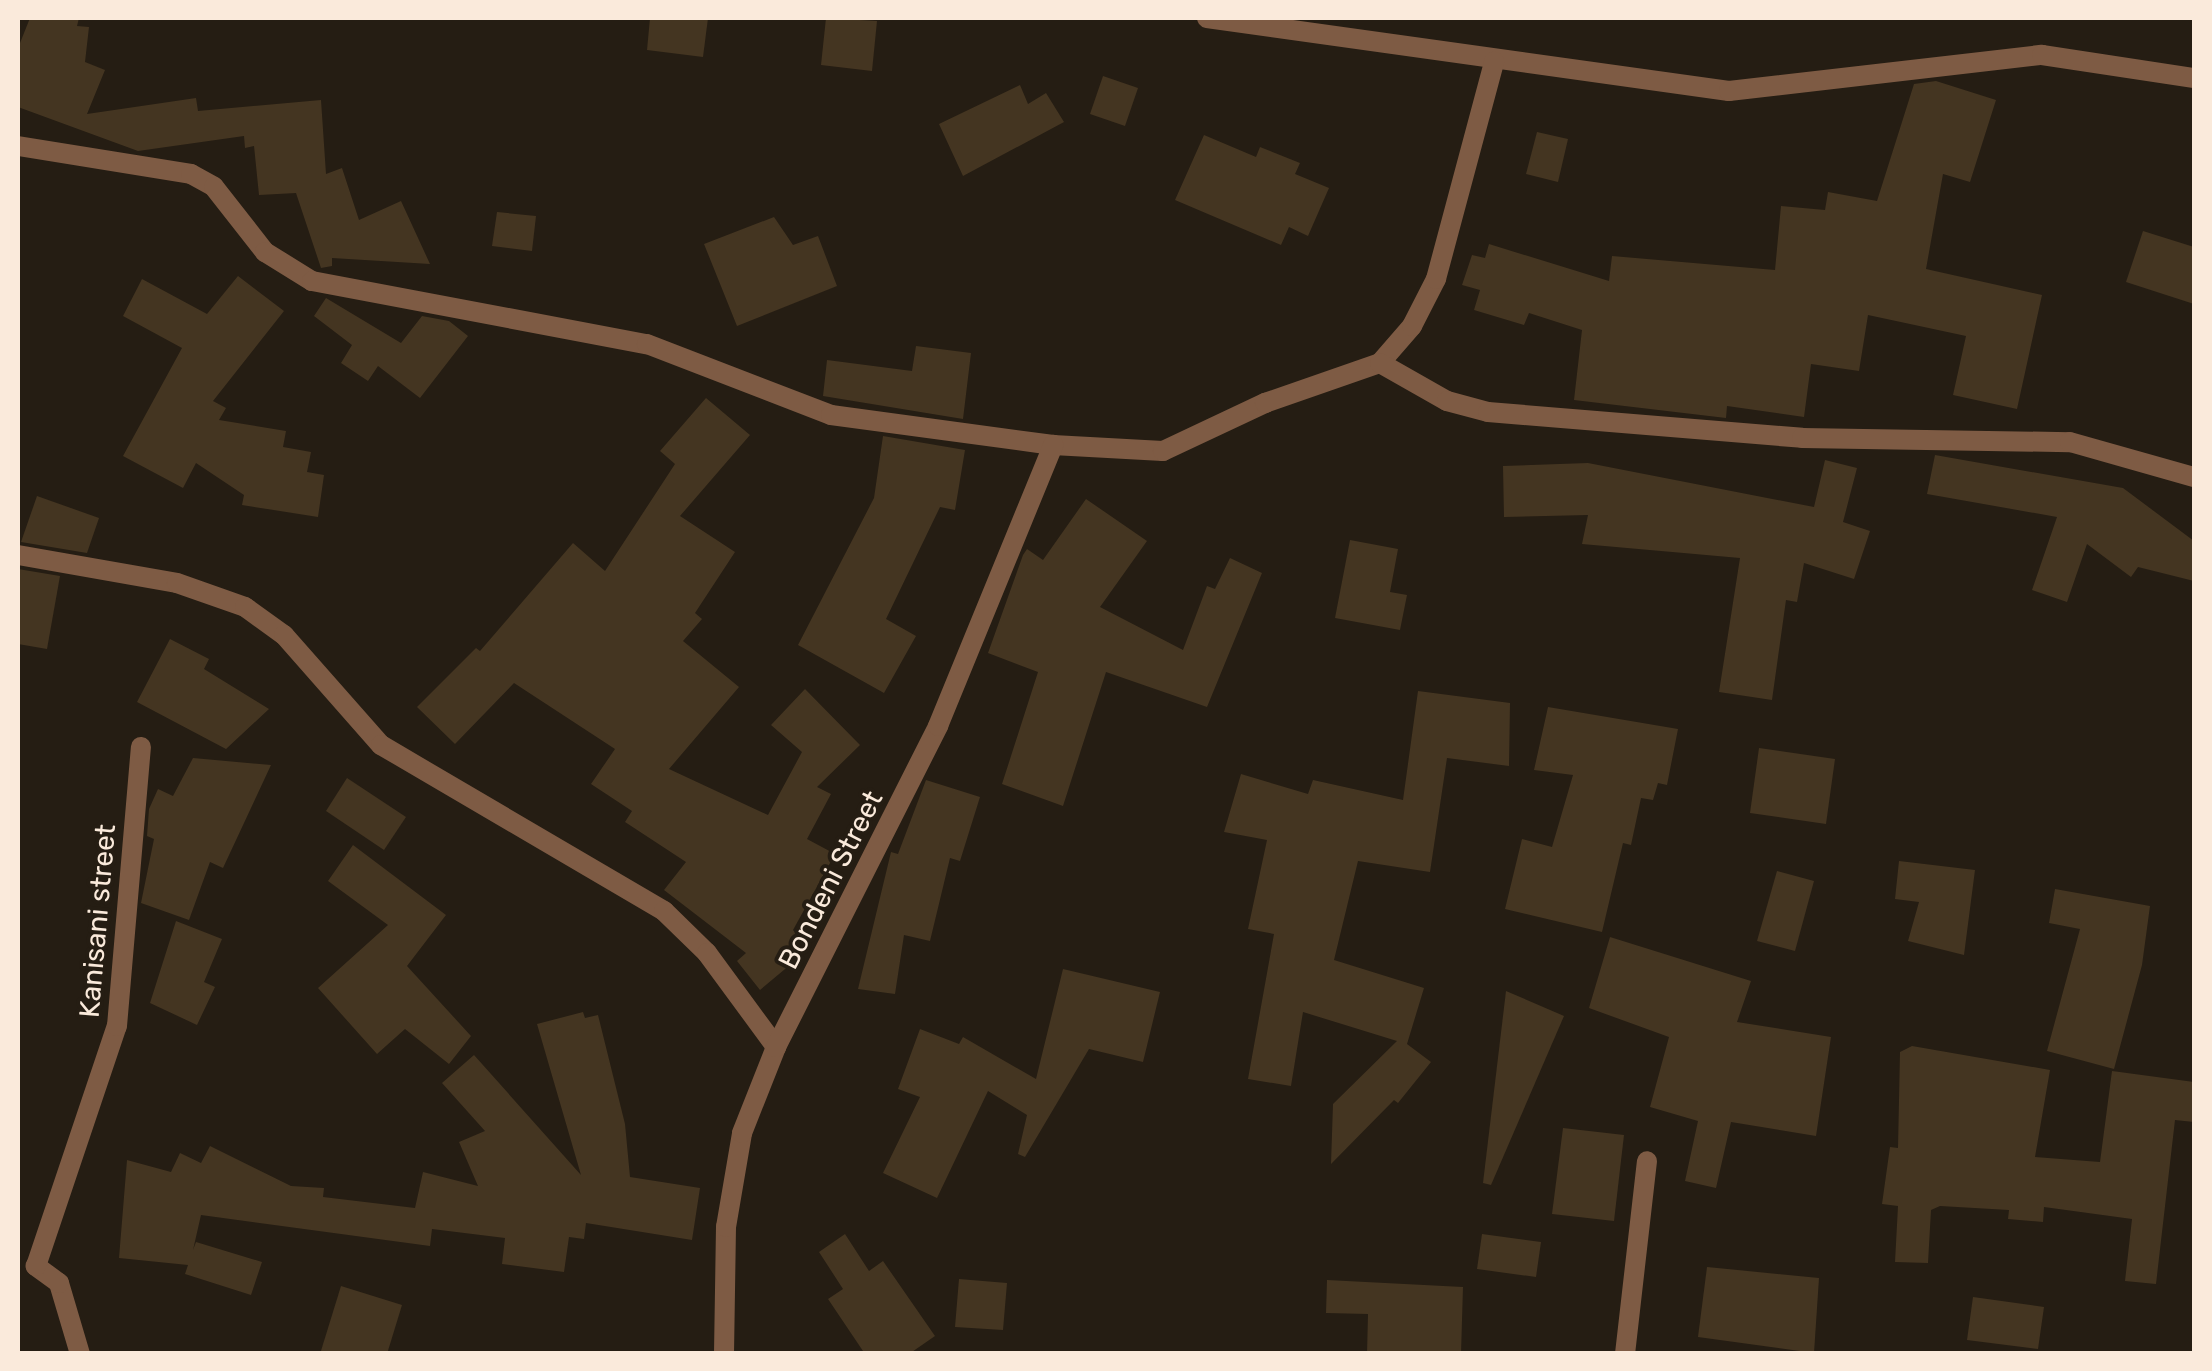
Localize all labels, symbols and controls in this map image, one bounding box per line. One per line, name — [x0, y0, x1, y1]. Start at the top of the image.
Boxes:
street label: Bondeni Street — [772, 785, 890, 975]
street label: Kanisani street — [73, 823, 123, 1019]

